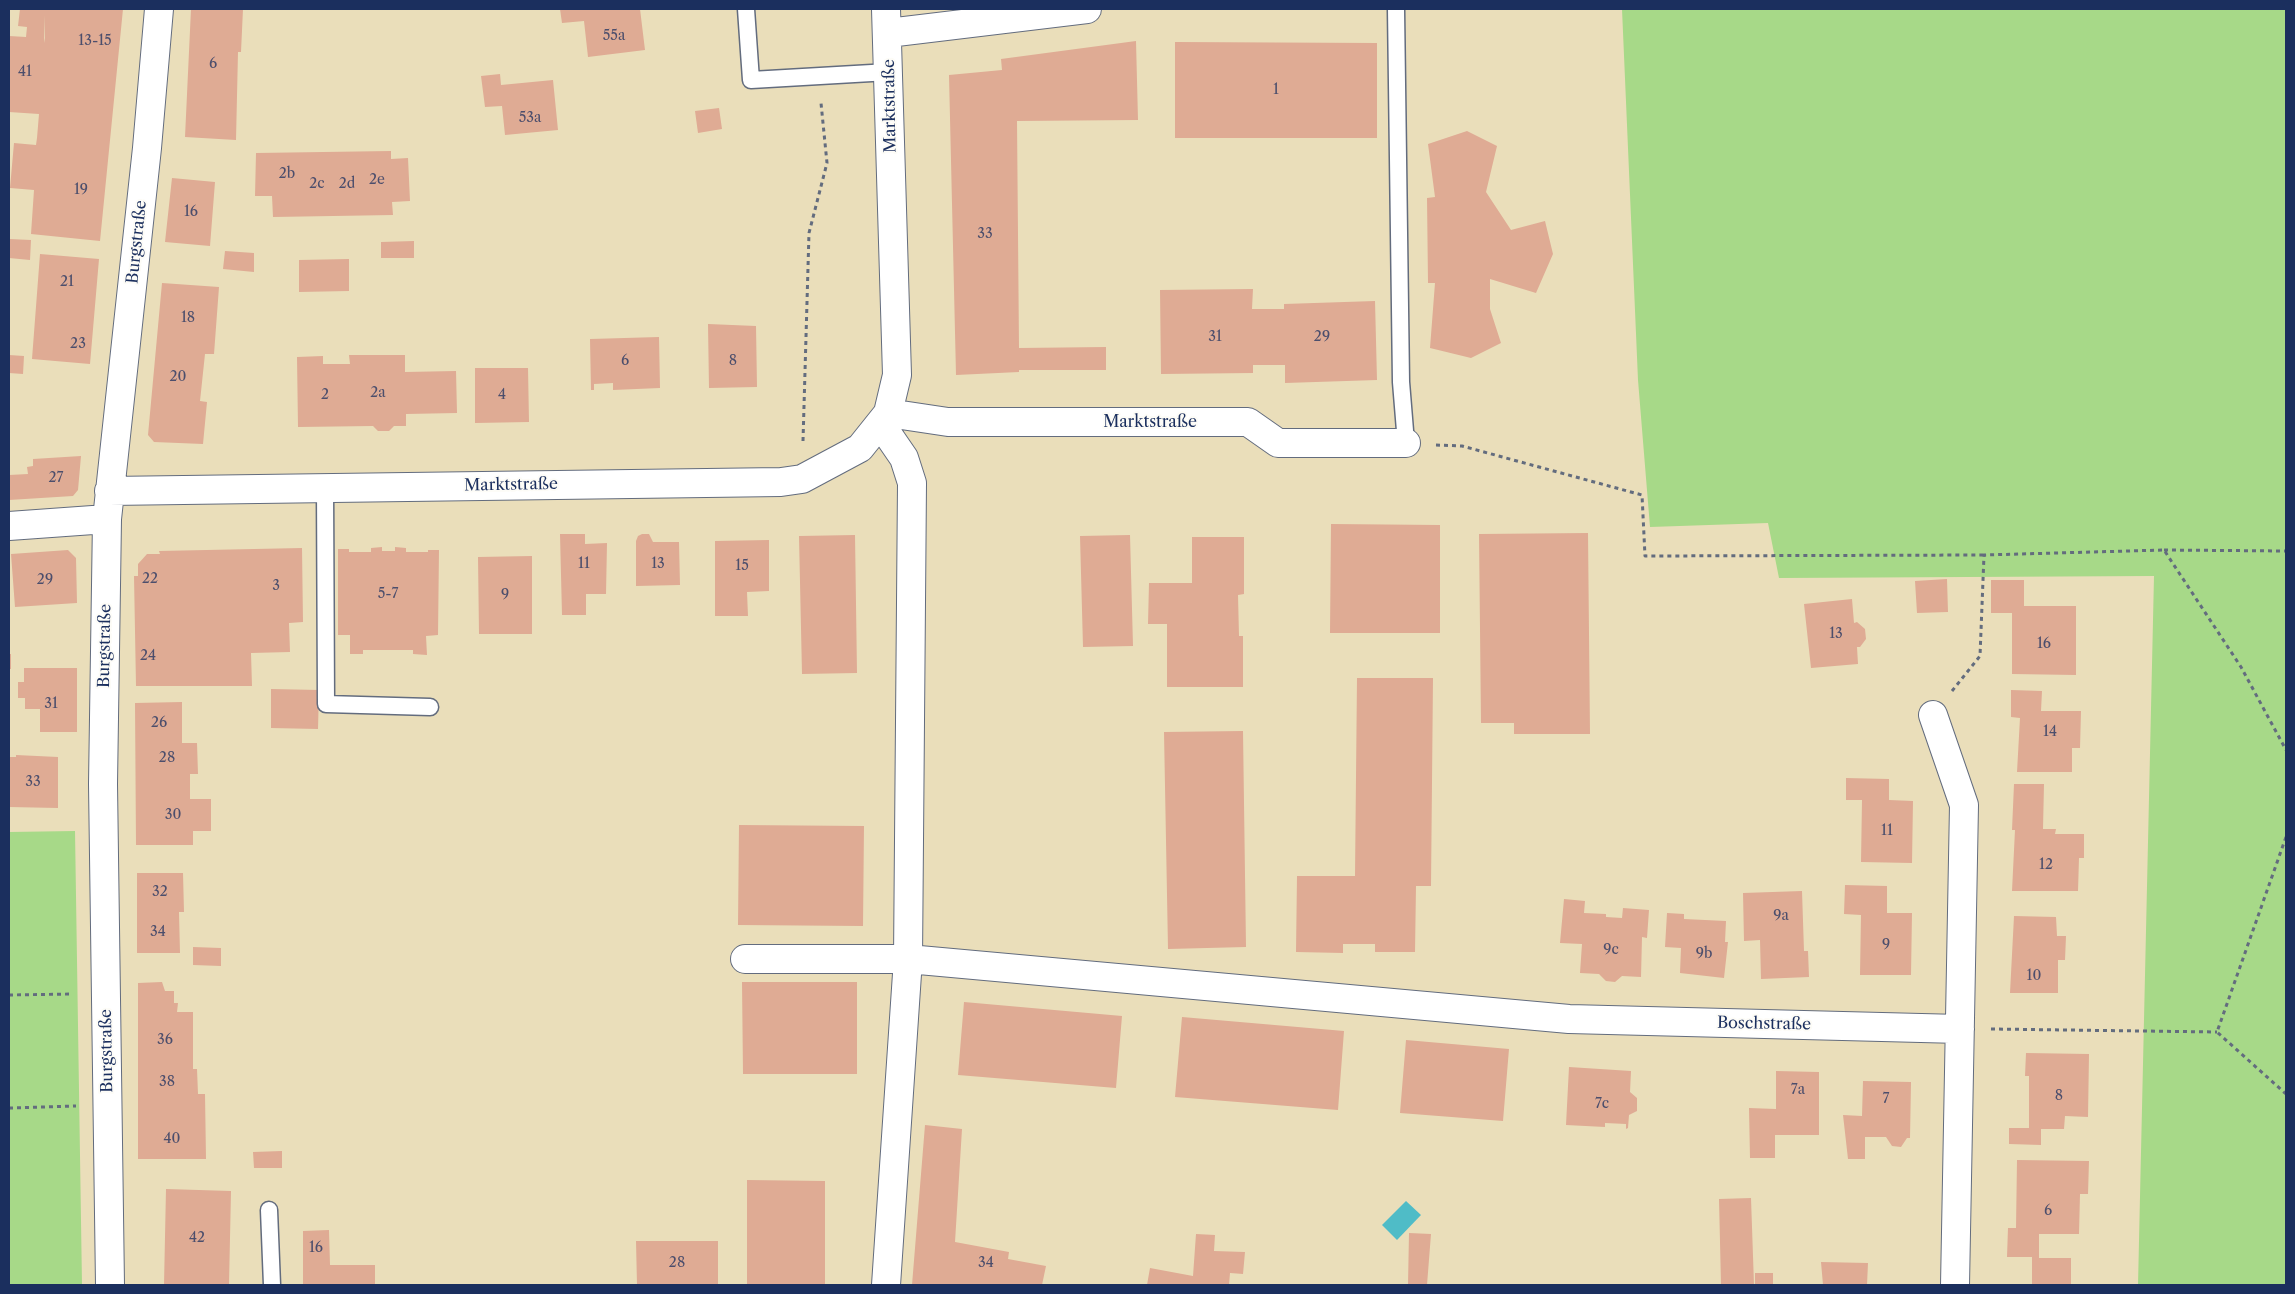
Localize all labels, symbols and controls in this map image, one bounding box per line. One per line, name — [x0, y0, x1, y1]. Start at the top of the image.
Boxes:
house number: 55a — [603, 28, 625, 44]
house number: 13-15 — [78, 33, 112, 49]
house number: 6 — [209, 56, 217, 72]
street label: Marktstraße — [880, 59, 900, 153]
house number: 41 — [18, 64, 32, 80]
house number: 1 — [1273, 82, 1279, 98]
house number: 53a — [519, 110, 541, 126]
house number: 2b — [279, 166, 295, 182]
house number: 2e — [369, 172, 385, 188]
house number: 2c — [309, 176, 325, 192]
house number: 2d — [339, 176, 355, 192]
house number: 19 — [74, 182, 88, 198]
street label: Burgstraße — [123, 199, 151, 285]
house number: 16 — [184, 204, 198, 220]
house number: 33 — [977, 226, 993, 242]
house number: 21 — [60, 274, 74, 290]
house number: 18 — [181, 310, 195, 326]
house number: 31 — [1208, 329, 1222, 345]
house number: 29 — [1314, 329, 1330, 345]
house number: 23 — [70, 336, 86, 352]
house number: 6 — [621, 353, 629, 369]
house number: 8 — [729, 353, 737, 369]
house number: 20 — [170, 369, 186, 385]
house number: 2a — [370, 385, 386, 401]
house number: 2 — [321, 387, 329, 403]
house number: 4 — [498, 387, 506, 403]
street label: Marktstraße — [1103, 412, 1197, 432]
house number: 27 — [49, 470, 63, 486]
street label: Marktstraße — [464, 475, 558, 495]
house number: 11 — [578, 556, 590, 572]
house number: 13 — [651, 556, 665, 572]
house number: 15 — [735, 558, 749, 574]
house number: 22 — [142, 571, 158, 587]
house number: 29 — [37, 572, 53, 588]
house number: 3 — [272, 578, 280, 594]
house number: 5-7 — [378, 586, 398, 602]
house number: 9 — [501, 587, 509, 603]
street label: Burgstraße — [95, 604, 115, 688]
house number: 13 — [1829, 626, 1843, 642]
house number: 16 — [2037, 636, 2051, 652]
house number: 24 — [140, 648, 156, 664]
house number: 31 — [44, 696, 58, 712]
house number: 26 — [151, 715, 167, 731]
house number: 14 — [2043, 724, 2057, 740]
house number: 28 — [159, 750, 175, 766]
house number: 33 — [25, 774, 41, 790]
house number: 30 — [165, 807, 181, 823]
house number: 11 — [1881, 823, 1893, 839]
house number: 12 — [2039, 857, 2053, 873]
house number: 32 — [152, 884, 168, 900]
house number: 9a — [1773, 908, 1789, 924]
house number: 34 — [150, 924, 166, 940]
house number: 9 — [1882, 937, 1890, 953]
house number: 9c — [1603, 942, 1619, 958]
house number: 9b — [1696, 946, 1712, 962]
house number: 10 — [2027, 968, 2041, 984]
street label: Burgstraße — [97, 1009, 117, 1093]
street label: Boschstraße — [1717, 1014, 1811, 1034]
house number: 36 — [157, 1032, 173, 1048]
house number: 38 — [159, 1074, 175, 1090]
house number: 7a — [1791, 1082, 1805, 1098]
house number: 8 — [2055, 1088, 2063, 1104]
house number: 7 — [1883, 1091, 1889, 1107]
house number: 7c — [1595, 1096, 1609, 1112]
house number: 40 — [164, 1131, 180, 1147]
house number: 6 — [2044, 1203, 2052, 1219]
house number: 42 — [189, 1230, 205, 1246]
house number: 16 — [309, 1240, 323, 1256]
house number: 28 — [669, 1255, 685, 1271]
house number: 34 — [978, 1255, 994, 1271]

